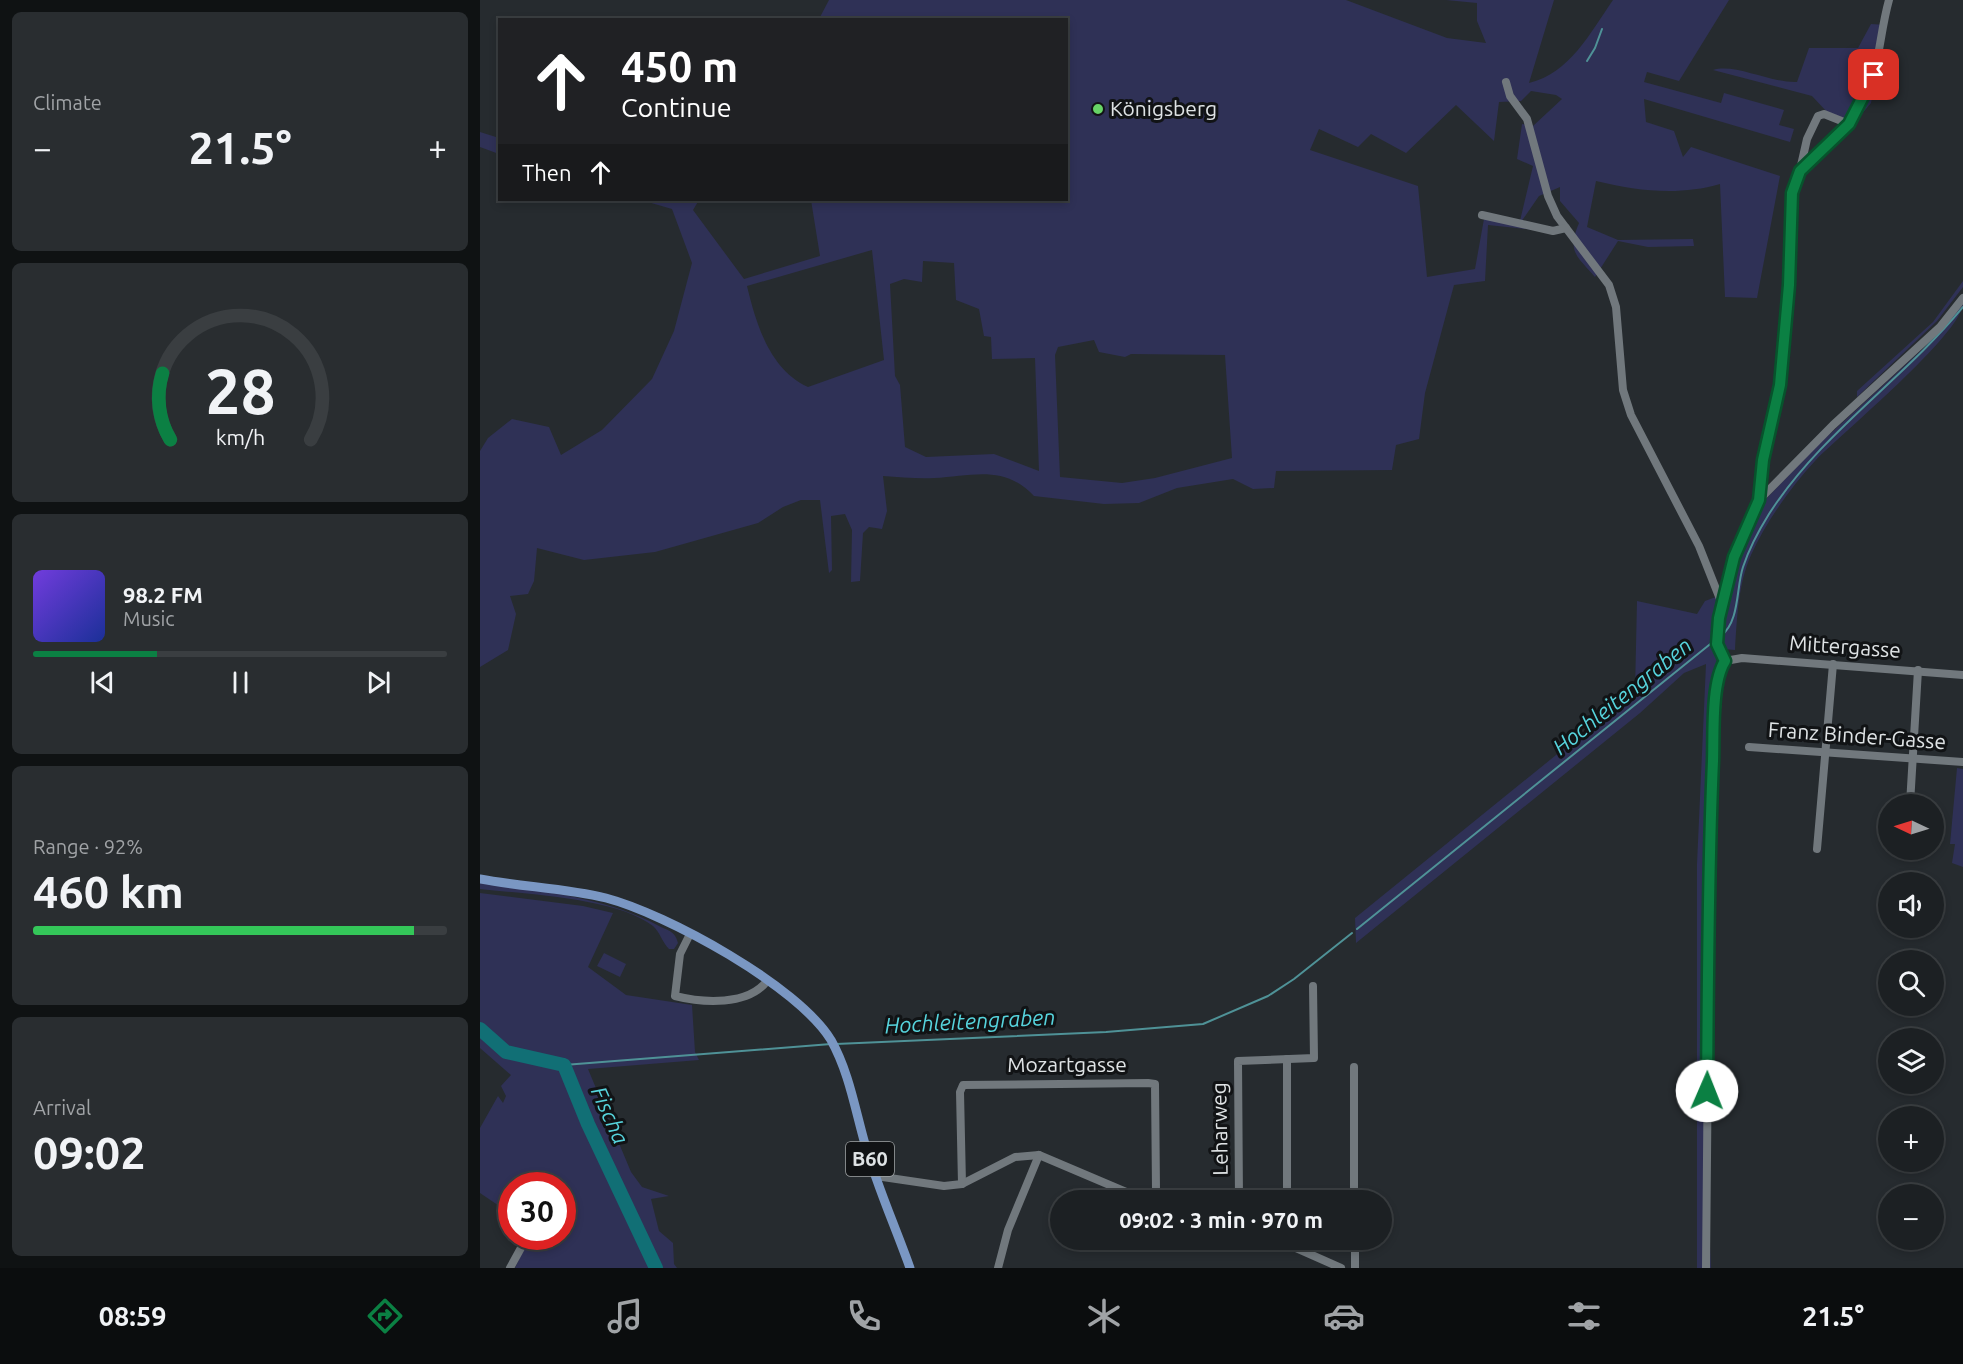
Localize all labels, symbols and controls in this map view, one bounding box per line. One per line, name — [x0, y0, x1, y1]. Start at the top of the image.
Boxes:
icon: ahead — [522, 42, 600, 120]
text: 450 m — [621, 43, 738, 90]
pin — [1848, 49, 1899, 100]
icon: arrive — [1857, 58, 1890, 91]
text: Climate — [33, 91, 102, 114]
text: Continue — [621, 92, 732, 122]
place label: Königsberg — [1110, 96, 1217, 120]
marker: Königsberg — [1091, 102, 1105, 116]
text: 21.5° — [188, 122, 292, 173]
text: − — [33, 129, 52, 166]
text: + — [428, 129, 447, 166]
icon: ahead — [584, 156, 617, 189]
text: Then — [522, 160, 572, 185]
text: 28 — [205, 356, 275, 426]
text: km/h — [215, 425, 265, 449]
text: 98.2 FM — [123, 582, 203, 607]
text: Music — [123, 607, 175, 630]
street label: Mittergasse — [1788, 630, 1902, 662]
water label: Hochleitengraben — [1547, 632, 1696, 759]
icon: previous — [86, 666, 119, 699]
icon: pause — [224, 666, 257, 699]
icon: next — [362, 666, 395, 699]
street label: Franz Binder-Gasse — [1767, 717, 1947, 753]
north arrow — [1878, 794, 1944, 860]
map controls — [1878, 794, 1944, 1250]
text: Range · 92% — [33, 835, 143, 858]
text: 460 km — [33, 866, 184, 917]
button: sound — [1878, 872, 1944, 938]
button: search — [1878, 950, 1944, 1016]
water label: Hochleitengraben — [884, 1004, 1056, 1037]
button: layers — [1878, 1028, 1944, 1094]
street label: Mozartgasse — [1007, 1052, 1127, 1076]
position arrow — [1675, 1059, 1739, 1123]
water label: Fischa — [587, 1082, 634, 1148]
street label: Leharweg — [1206, 1082, 1232, 1176]
text: Arrival — [33, 1096, 91, 1119]
button: + — [1878, 1106, 1944, 1172]
text: 09:02 — [33, 1127, 146, 1178]
road number: B60 — [846, 1142, 894, 1176]
speed limit sign: 30 — [498, 1172, 576, 1250]
button: − — [1878, 1184, 1944, 1250]
text: 09:02 · 3 min · 970 m — [1119, 1207, 1323, 1232]
icon: directions — [364, 1295, 406, 1337]
icon: music — [604, 1295, 646, 1337]
icon: phone — [843, 1295, 885, 1337]
icon: climate — [1083, 1295, 1125, 1337]
icon: car — [1323, 1295, 1365, 1337]
icon: filters — [1563, 1295, 1605, 1337]
text: 08:59 — [99, 1301, 166, 1331]
text: 21.5° — [1802, 1301, 1864, 1331]

